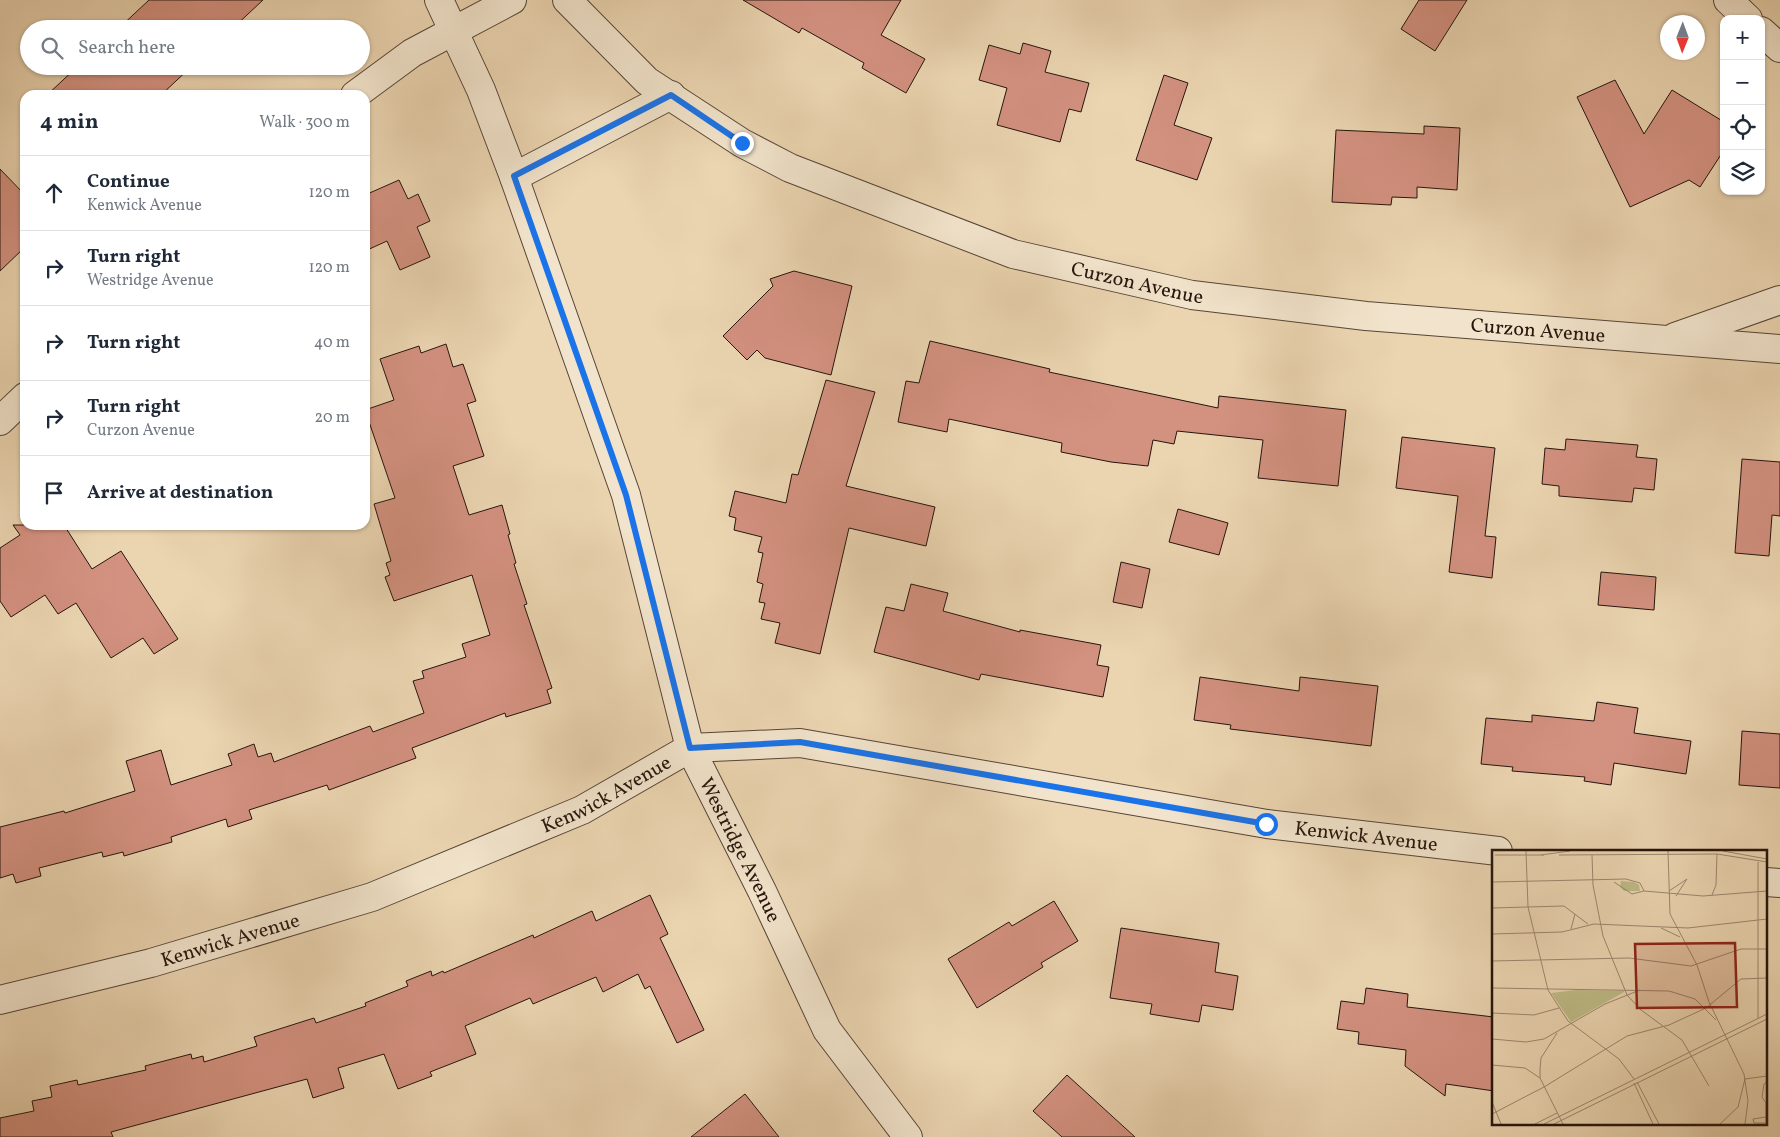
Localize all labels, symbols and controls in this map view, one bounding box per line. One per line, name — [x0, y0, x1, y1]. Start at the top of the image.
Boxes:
north arrow — [1660, 15, 1705, 60]
map controls — [1720, 15, 1765, 195]
button: + — [1720, 15, 1765, 60]
search box — [20, 20, 370, 75]
icon: search — [38, 34, 66, 62]
text: Search here — [78, 35, 175, 61]
button: − — [1720, 60, 1765, 105]
button: locate — [1720, 105, 1765, 150]
text: 4 min — [40, 108, 99, 137]
text: Walk · 300 m — [259, 112, 350, 134]
route end — [731, 132, 754, 155]
button: layers — [1720, 150, 1765, 195]
text: Continue — [87, 169, 170, 195]
icon: ahead — [40, 179, 68, 207]
text: 120 m — [308, 182, 350, 204]
text: Kenwick Avenue — [87, 195, 202, 217]
text: Turn right — [87, 244, 180, 270]
icon: right — [40, 254, 68, 282]
street label: Curzon Avenue — [1068, 256, 1205, 312]
text: 120 m — [308, 257, 350, 279]
text: Westridge Avenue — [87, 270, 214, 292]
street label: Curzon Avenue — [1470, 312, 1606, 351]
icon: right — [40, 329, 68, 357]
text: Turn right — [87, 330, 180, 356]
text: 40 m — [314, 332, 350, 354]
text: Turn right — [87, 394, 180, 420]
icon: right — [40, 404, 68, 432]
text: 20 m — [315, 407, 350, 429]
text: Curzon Avenue — [87, 420, 195, 442]
icon: arrive — [40, 479, 68, 507]
text: Arrive at destination — [87, 480, 273, 506]
street label: Kenwick Avenue — [537, 750, 677, 841]
street label: Westridge Avenue — [691, 773, 787, 927]
route start — [1255, 813, 1278, 836]
street label: Kenwick Avenue — [1293, 815, 1439, 860]
inset map — [1492, 850, 1768, 1124]
street label: Kenwick Avenue — [158, 907, 304, 975]

